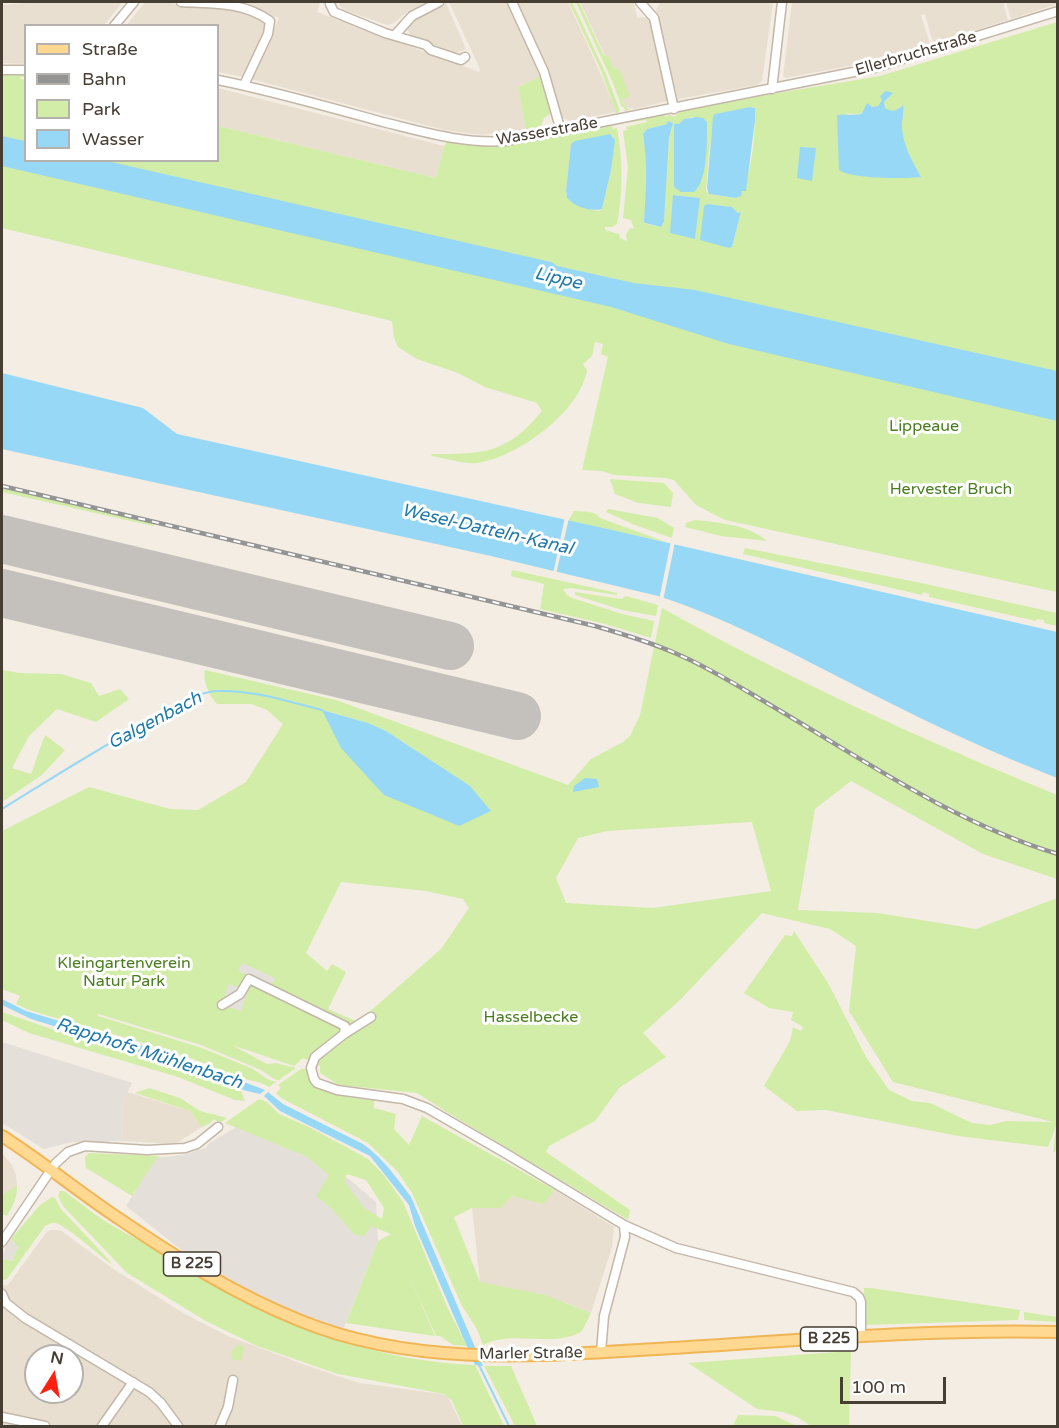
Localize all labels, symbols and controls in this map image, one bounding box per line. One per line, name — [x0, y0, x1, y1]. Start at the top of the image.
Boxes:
legend — [24, 24, 219, 162]
street label: Ellerbruchstraße — [853, 28, 979, 80]
text: Straße — [82, 38, 138, 60]
text: Bahn — [82, 68, 127, 90]
text: Park — [82, 98, 120, 120]
street label: Wasserstraße — [495, 114, 599, 150]
text: Wasser — [82, 128, 144, 150]
water label: Lippe — [532, 263, 584, 295]
park label: Lippeaue — [889, 417, 959, 437]
park label: Hervester Bruch — [890, 480, 1012, 500]
water label: Wesel-Datteln-Kanal — [399, 500, 575, 560]
water label: Galgenbach — [105, 687, 205, 755]
park label: Kleingartenverein Natur Park — [57, 954, 191, 992]
park label: Hasselbecke — [484, 1008, 578, 1028]
water label: Rapphofs Mühlenbach — [53, 1014, 245, 1094]
road number: B 225 — [164, 1252, 220, 1276]
road number: B 225 — [800, 1327, 858, 1351]
street label: Marler Straße — [479, 1343, 583, 1365]
north arrow — [24, 1344, 84, 1404]
text: N — [49, 1347, 65, 1369]
scale bar — [843, 1365, 950, 1403]
text: 100 m — [851, 1376, 906, 1398]

